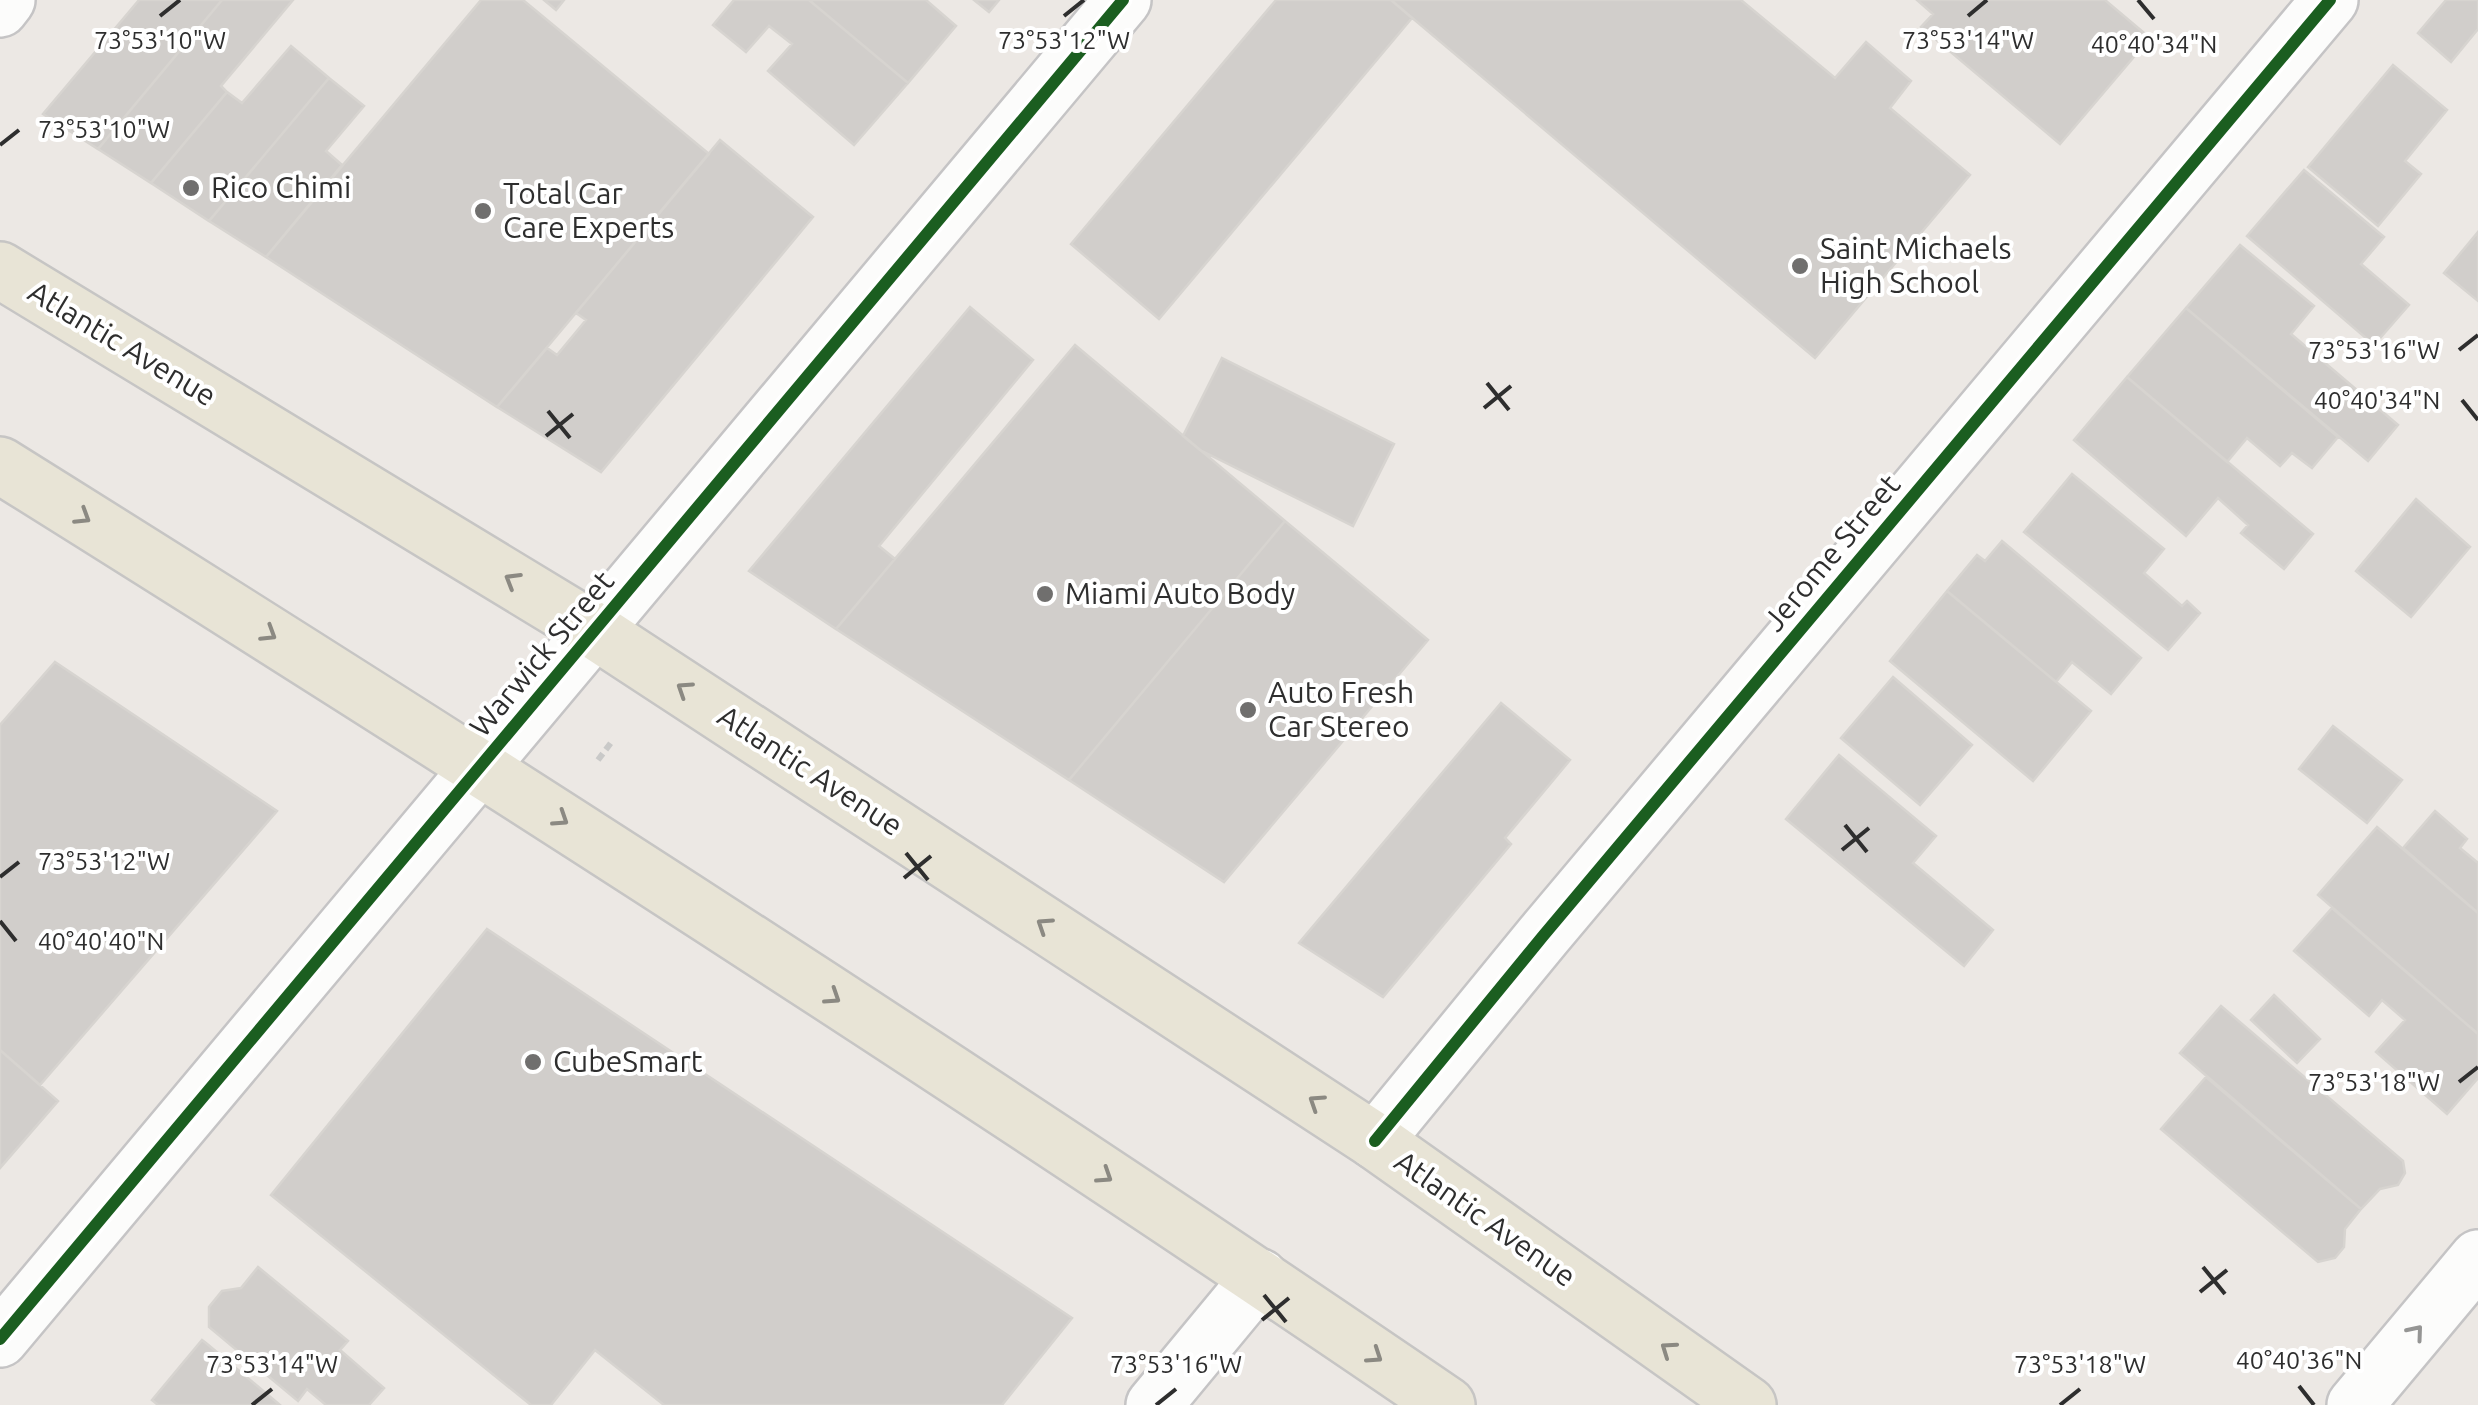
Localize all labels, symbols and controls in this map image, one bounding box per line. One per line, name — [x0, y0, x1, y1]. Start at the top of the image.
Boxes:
text: 73°53'10"W — [94, 26, 226, 54]
text: 73°53'12"W — [998, 26, 1130, 54]
text: 73°53'14"W — [1902, 26, 2034, 54]
text: 40°40'34"N — [2091, 30, 2217, 58]
text: 73°53'10"W — [38, 115, 170, 143]
place label: Rico Chimi — [211, 170, 351, 204]
place label: Total Car Care Experts — [503, 176, 674, 244]
marker: Rico Chimi — [180, 177, 202, 199]
marker: Total Car Care Experts — [472, 200, 494, 222]
place label: Saint Michaels High School — [1820, 231, 2012, 299]
marker: Saint Michaels High School — [1789, 255, 1811, 277]
street label: Atlantic Avenue — [23, 274, 222, 412]
text: 73°53'16"W — [2308, 336, 2440, 364]
text: 40°40'34"N — [2314, 386, 2440, 414]
street label: Jerome Street — [1756, 467, 1907, 637]
one-way arrow — [72, 504, 90, 523]
street label: Warwick Street — [462, 564, 620, 743]
one-way arrow — [505, 573, 523, 592]
place label: Miami Auto Body — [1065, 576, 1295, 610]
marker: Miami Auto Body — [1034, 583, 1056, 605]
one-way arrow — [258, 621, 276, 640]
place label: Auto Fresh Car Stereo — [1268, 675, 1414, 743]
one-way arrow — [677, 683, 695, 702]
street label: Atlantic Avenue — [712, 698, 909, 842]
marker: Auto Fresh Car Stereo — [1237, 699, 1259, 721]
one-way arrow — [551, 807, 569, 826]
text: 73°53'12"W — [38, 847, 170, 875]
one-way arrow — [1037, 918, 1055, 937]
text: 40°40'40"N — [38, 927, 164, 955]
one-way arrow — [823, 985, 841, 1004]
place label: CubeSmart — [553, 1044, 703, 1078]
marker: CubeSmart — [522, 1051, 544, 1073]
text: 73°53'18"W — [2308, 1068, 2440, 1096]
one-way arrow — [1309, 1096, 1327, 1115]
street label: Atlantic Avenue — [1389, 1143, 1582, 1293]
one-way arrow — [1094, 1163, 1112, 1182]
one-way arrow — [2405, 1325, 2423, 1343]
one-way arrow — [1661, 1343, 1680, 1361]
one-way arrow — [1364, 1344, 1383, 1362]
text: 40°40'36"N — [2236, 1346, 2362, 1374]
text: 73°53'14"W — [206, 1350, 338, 1378]
text: 73°53'16"W — [1110, 1350, 1242, 1378]
text: 73°53'18"W — [2014, 1350, 2146, 1378]

